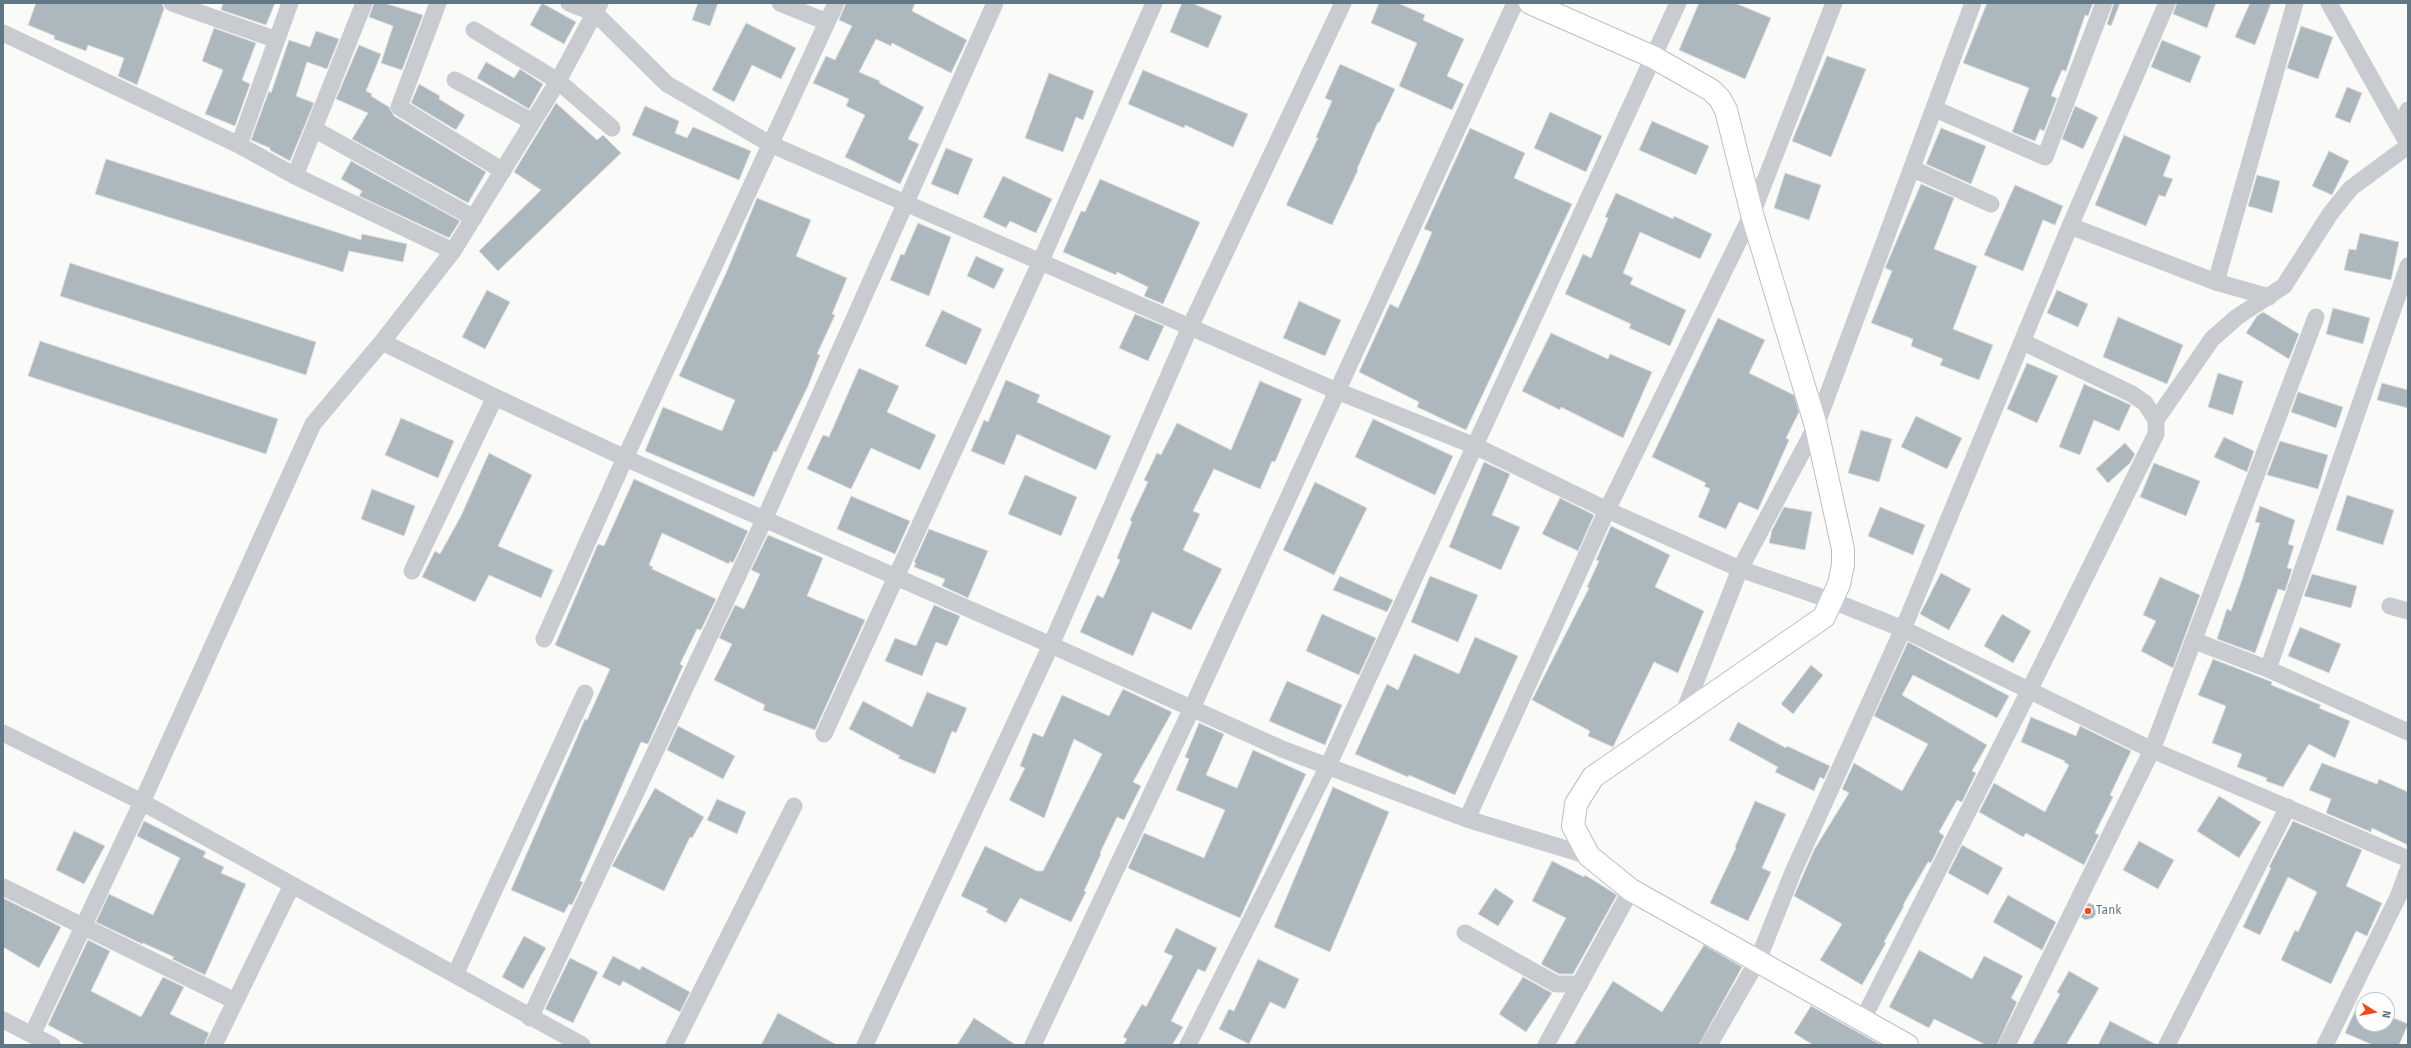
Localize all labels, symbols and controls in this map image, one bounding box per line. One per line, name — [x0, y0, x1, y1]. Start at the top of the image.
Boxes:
place label: Tank — [2096, 904, 2121, 918]
marker: Tank — [2083, 906, 2093, 916]
north arrow — [2355, 992, 2395, 1032]
text: N — [2379, 1009, 2393, 1019]

